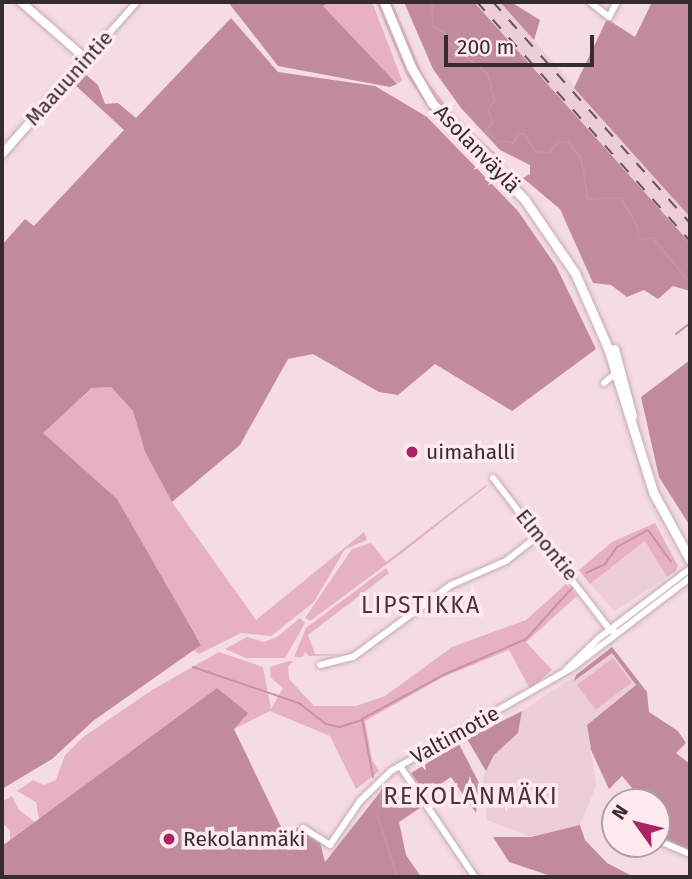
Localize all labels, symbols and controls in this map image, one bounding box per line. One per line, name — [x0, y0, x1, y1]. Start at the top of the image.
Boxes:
scale bar — [447, 21, 598, 65]
street label: Maauunintie — [20, 25, 118, 131]
text: 200 m — [457, 34, 514, 60]
street label: Asolanväylä — [429, 100, 525, 198]
place label: uimahalli — [426, 439, 515, 465]
marker: uimahalli — [404, 444, 420, 460]
street label: Elmontie — [511, 504, 583, 586]
district label: LIPSTIKKA — [362, 591, 480, 619]
street label: Valtimotie — [407, 700, 503, 770]
district label: REKOLANMÄKI — [385, 783, 557, 811]
north arrow — [601, 788, 671, 858]
text: N — [607, 800, 633, 824]
place label: Rekolanmäki — [183, 826, 306, 852]
marker: Rekolanmäki — [161, 831, 177, 847]

